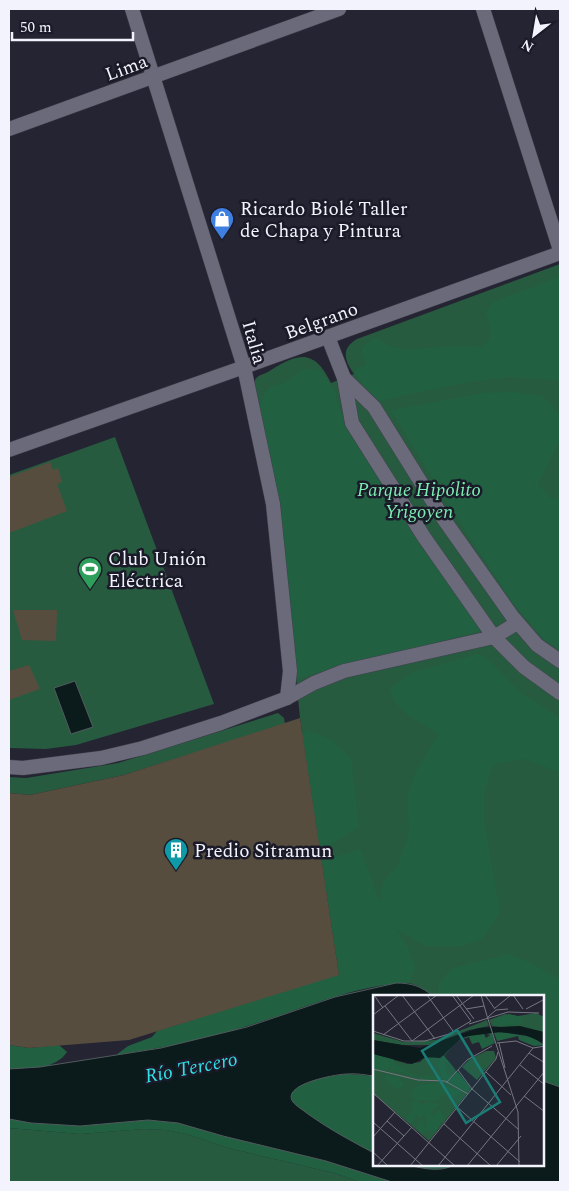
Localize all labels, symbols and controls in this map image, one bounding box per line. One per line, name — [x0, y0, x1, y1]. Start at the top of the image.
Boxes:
scale bar — [12, 10, 134, 42]
north arrow — [509, 10, 559, 60]
text: 50 m — [20, 16, 52, 39]
text: N — [517, 34, 538, 58]
street label: Lima — [101, 47, 153, 89]
place label: Ricardo Biolé Taller de Chapa y Pintura — [240, 195, 408, 246]
shop icon: Ricardo Biolé Taller de Chapa y Pintura — [209, 206, 235, 240]
street label: Belgrano — [281, 295, 362, 348]
street label: Italia — [234, 317, 274, 368]
park label: Parque Hipólito Yrigoyen — [357, 476, 481, 527]
place label: Club Unión Eléctrica — [108, 545, 207, 596]
sports icon: Club Unión Eléctrica — [77, 556, 103, 590]
building icon: Predio Sitramun — [163, 837, 189, 871]
place label: Predio Sitramun — [194, 837, 332, 866]
inset map — [373, 995, 544, 1166]
water label: Río Tercero — [142, 1044, 240, 1092]

